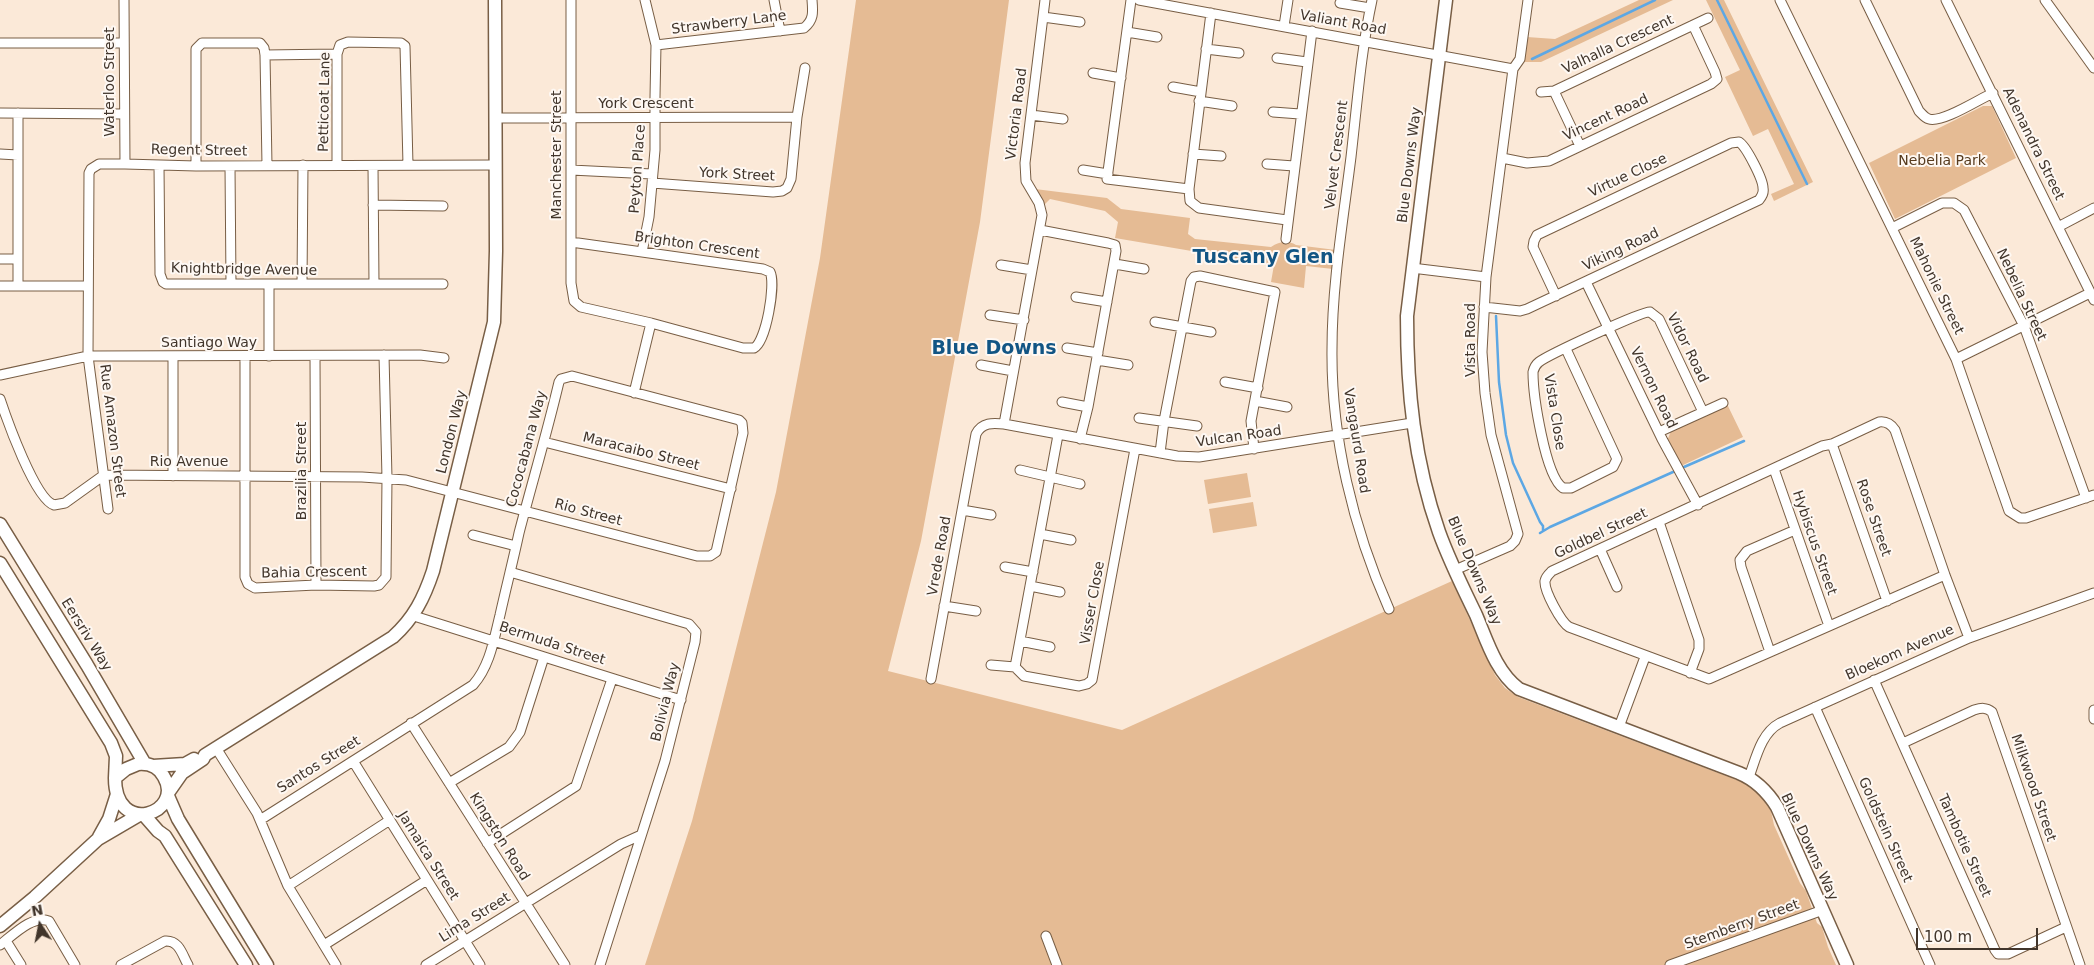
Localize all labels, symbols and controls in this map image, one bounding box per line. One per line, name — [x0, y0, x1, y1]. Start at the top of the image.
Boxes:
street label: Valiant Road — [1299, 7, 1387, 39]
street label: Strawberry Lane — [671, 8, 787, 38]
street label: Valhalla Crescent — [1560, 12, 1676, 78]
street label: Waterloo Street — [102, 27, 118, 137]
street label: Petticoat Lane — [316, 52, 334, 152]
street label: Victoria Road — [1003, 67, 1031, 161]
street label: Adenandra Street — [1998, 85, 2068, 203]
street label: Manchester Street — [549, 91, 565, 219]
street label: Vincent Road — [1561, 91, 1651, 145]
street label: York Crescent — [598, 96, 694, 112]
street label: Velvet Crescent — [1322, 100, 1352, 210]
street label: Blue Downs Way — [1395, 106, 1425, 224]
street label: Peyton Place — [627, 124, 649, 214]
street label: Regent Street — [151, 142, 247, 160]
street label: Virtue Close — [1586, 151, 1670, 201]
park label: Nebelia Park — [1898, 153, 1986, 169]
street label: York Street — [699, 165, 775, 185]
street label: Viking Road — [1580, 225, 1662, 275]
street label: Brighton Crescent — [633, 229, 761, 263]
street label: Mahonie Street — [1905, 234, 1967, 338]
street label: Nebelia Street — [1992, 246, 2050, 344]
district label: Tuscany Glen — [1193, 247, 1333, 269]
street label: Knightbridge Avenue — [171, 260, 317, 280]
street label: Vista Road — [1463, 303, 1479, 377]
street label: Vidor Road — [1663, 310, 1711, 386]
street label: Santiago Way — [161, 335, 257, 351]
district label: Blue Downs — [931, 338, 1057, 360]
street label: Vernon Road — [1626, 345, 1680, 431]
street label: Rue Amazon Street — [95, 363, 129, 499]
street label: Vista Close — [1540, 373, 1568, 451]
street label: Vangaurd Road — [1339, 387, 1373, 495]
street label: London Way — [433, 388, 471, 476]
street label: Cococabana Way — [503, 389, 551, 509]
street label: Brazilia Street — [294, 422, 310, 520]
street label: Vulcan Road — [1195, 423, 1283, 451]
street label: Maracaibo Street — [581, 429, 701, 475]
street label: Rio Avenue — [150, 454, 228, 470]
street label: Rose Street — [1852, 477, 1894, 559]
street label: Hybiscus Street — [1788, 488, 1840, 598]
street label: Rio Street — [552, 496, 624, 530]
street label: Goldbel Street — [1552, 505, 1650, 563]
street label: Blue Downs Way — [1443, 514, 1505, 628]
street label: Vrede Road — [925, 515, 955, 597]
street label: Visser Close — [1077, 560, 1109, 646]
street label: Bahia Crescent — [261, 564, 367, 582]
street label: Eersriv Way — [57, 595, 115, 675]
street label: Bermuda Street — [497, 619, 607, 669]
street label: Bloekom Avenue — [1843, 622, 1957, 684]
street label: Bolivia Way — [648, 661, 684, 743]
street label: Milkwood Street — [2007, 732, 2059, 844]
street label: Santos Street — [274, 733, 364, 797]
street label: Goldstein Street — [1854, 775, 1916, 885]
street label: Kingston Road — [465, 790, 533, 884]
street label: Blue Downs Way — [1777, 791, 1841, 903]
street label: Tambotie Street — [1934, 792, 1994, 900]
street label: Jamaica Street — [394, 808, 462, 904]
street label: Lima Street — [436, 889, 514, 947]
street label: Stemberry Street — [1682, 896, 1802, 954]
north arrow — [15, 900, 65, 950]
text: N — [30, 901, 44, 919]
scale bar — [1919, 918, 2042, 950]
text: 100 m — [1924, 928, 1972, 946]

